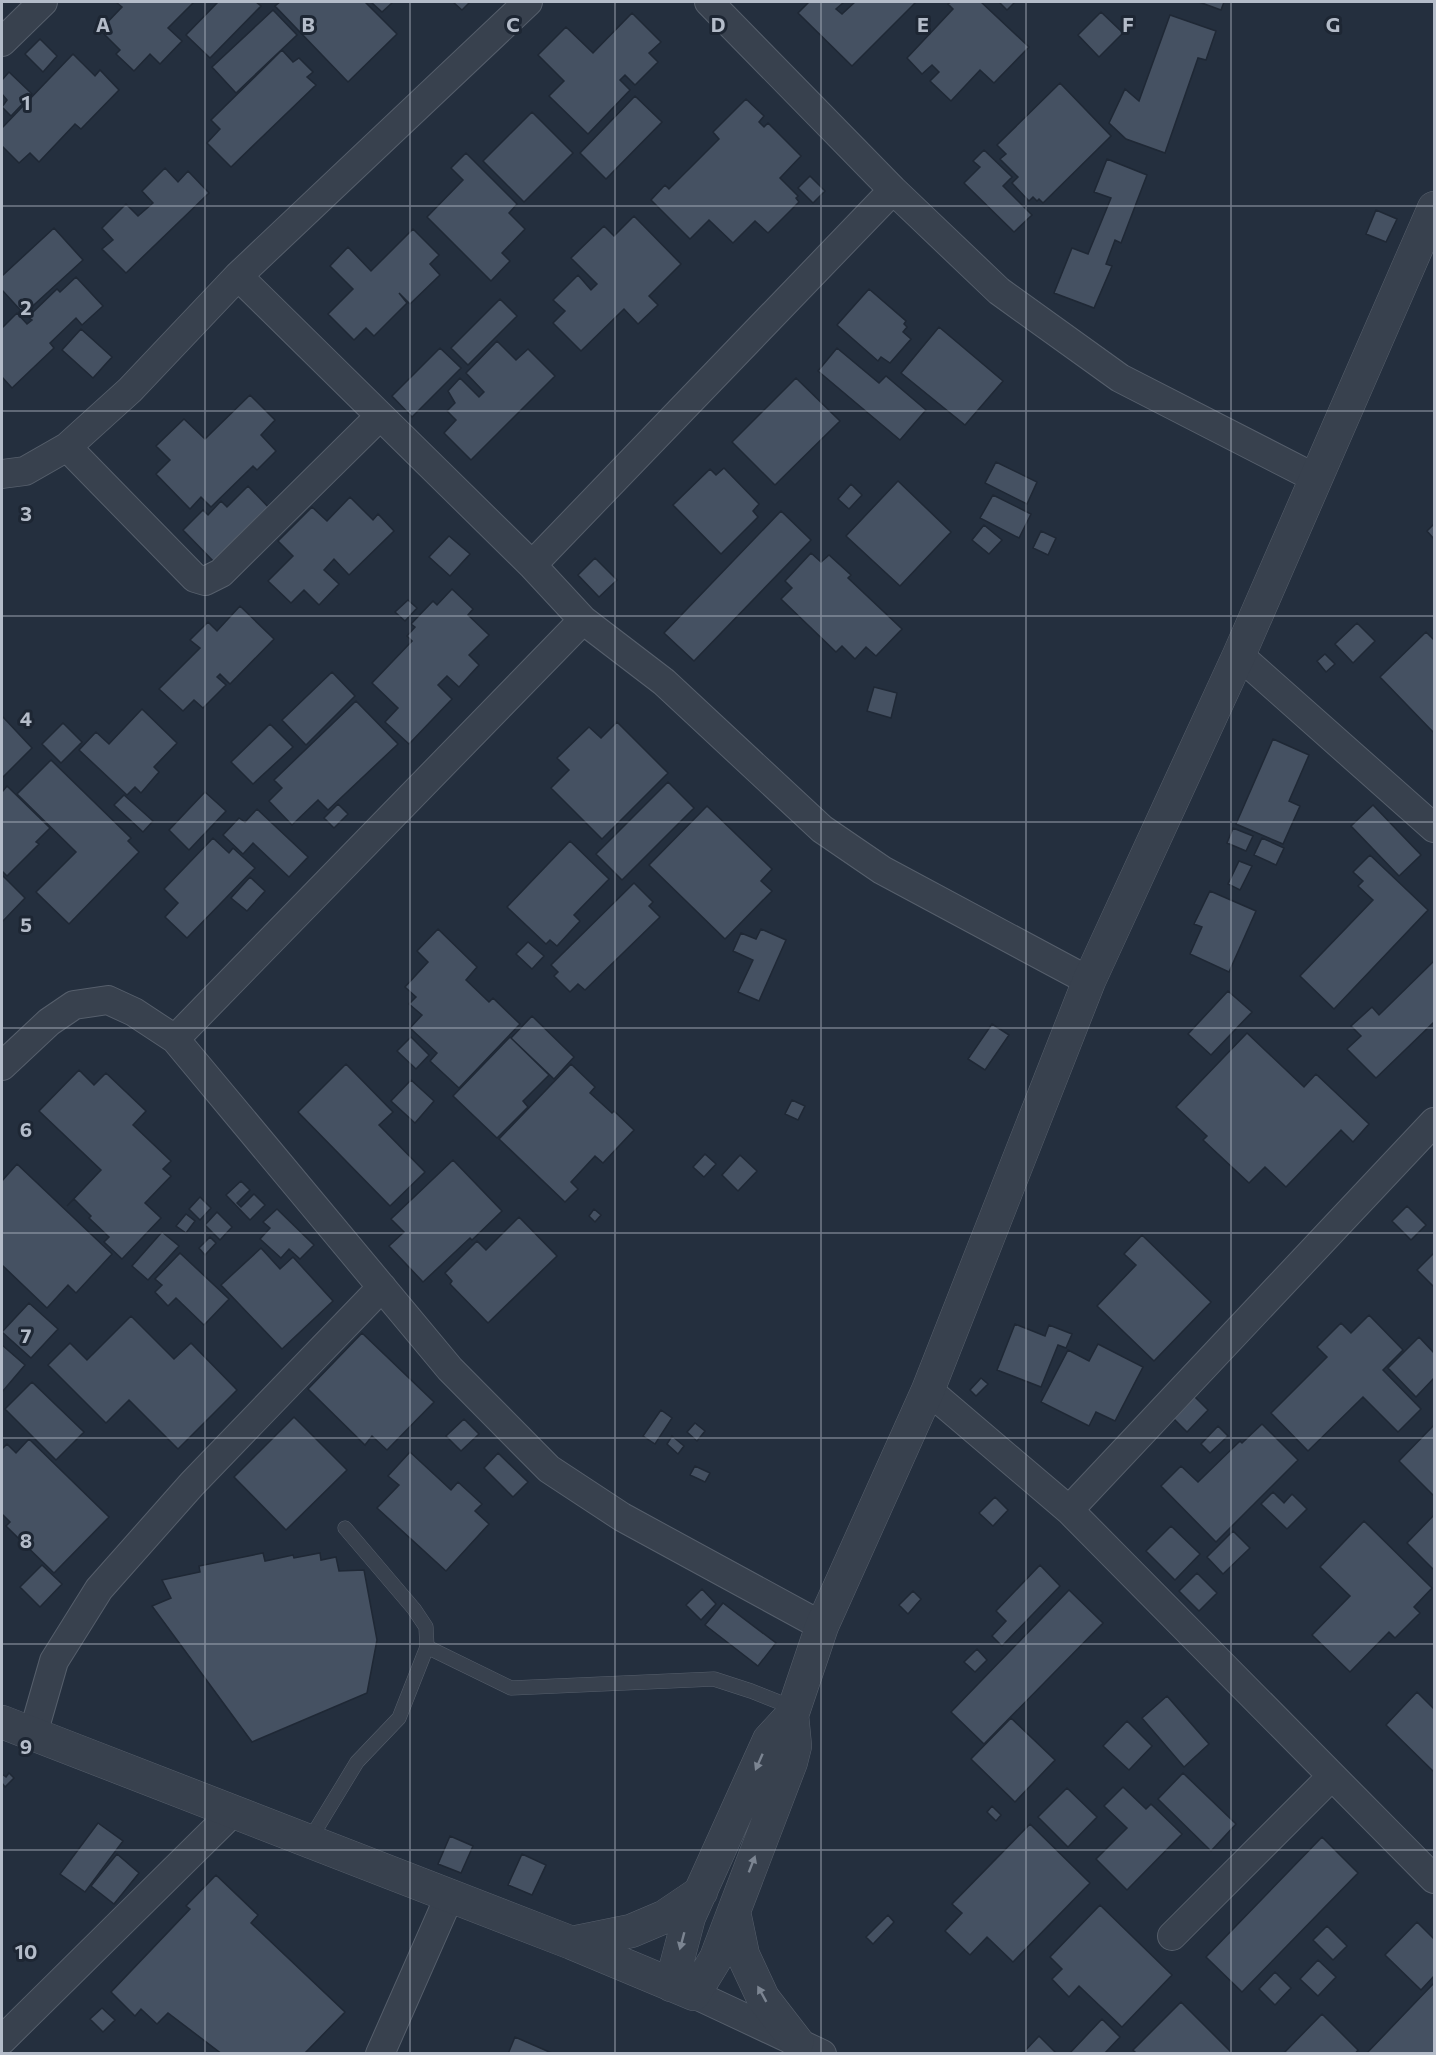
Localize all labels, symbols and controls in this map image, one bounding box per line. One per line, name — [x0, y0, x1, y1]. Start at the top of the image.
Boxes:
text: A — [96, 12, 110, 36]
text: B — [301, 12, 315, 36]
text: C — [506, 12, 520, 36]
text: D — [711, 12, 725, 36]
text: E — [917, 12, 929, 36]
text: F — [1122, 12, 1134, 36]
text: G — [1326, 12, 1340, 36]
text: 1 — [21, 90, 31, 114]
text: 2 — [20, 295, 32, 319]
text: 3 — [20, 501, 32, 525]
text: 4 — [20, 706, 32, 730]
text: 5 — [20, 912, 32, 936]
text: 6 — [20, 1117, 32, 1141]
text: 7 — [21, 1323, 32, 1347]
text: 8 — [20, 1528, 32, 1552]
text: 9 — [20, 1734, 32, 1758]
one-way arrow — [755, 1754, 764, 1771]
one-way arrow — [748, 1855, 757, 1873]
one-way arrow — [677, 1932, 687, 1950]
text: 10 — [15, 1939, 37, 1963]
one-way arrow — [757, 1986, 767, 2003]

